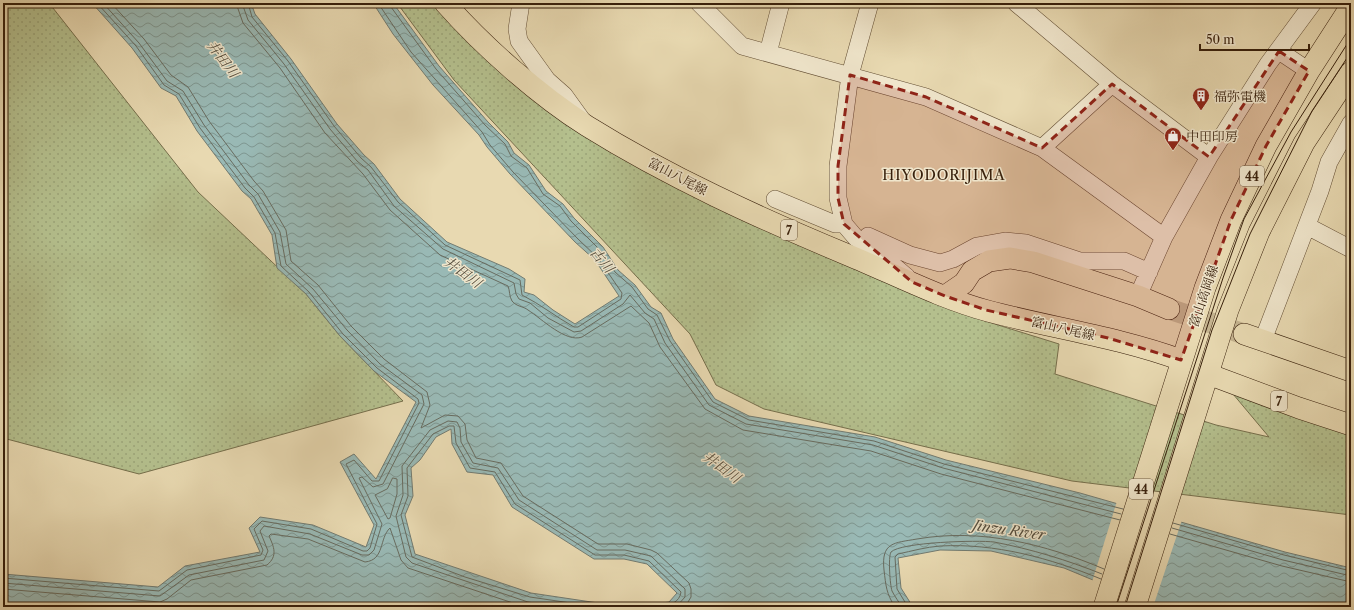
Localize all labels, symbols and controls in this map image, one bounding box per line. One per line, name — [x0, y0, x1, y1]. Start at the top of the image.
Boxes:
scale bar — [1200, 26, 1309, 52]
text: 50 m — [1206, 32, 1235, 47]
water label: 井田川 — [203, 37, 244, 83]
building icon: 福弥電機 — [1191, 86, 1211, 111]
place label: 福弥電機 — [1214, 88, 1266, 104]
shop icon: 中田印房 — [1163, 126, 1183, 151]
place label: 中田印房 — [1186, 128, 1238, 144]
street label: 富山八尾線 — [646, 154, 710, 198]
district label: HIYODORIJIMA — [882, 166, 1006, 184]
road number: 44 — [1240, 166, 1264, 186]
road number: 7 — [781, 220, 797, 240]
water label: 古川 — [586, 243, 619, 278]
water label: 井田川 — [441, 252, 487, 293]
street label: 富山高岡線 — [1185, 263, 1221, 329]
street label: 富山八尾線 — [1030, 313, 1096, 343]
road number: 7 — [1271, 391, 1287, 411]
water label: 井田川 — [700, 447, 746, 488]
road number: 44 — [1129, 479, 1153, 499]
water label: Jinzu River — [968, 515, 1048, 544]

